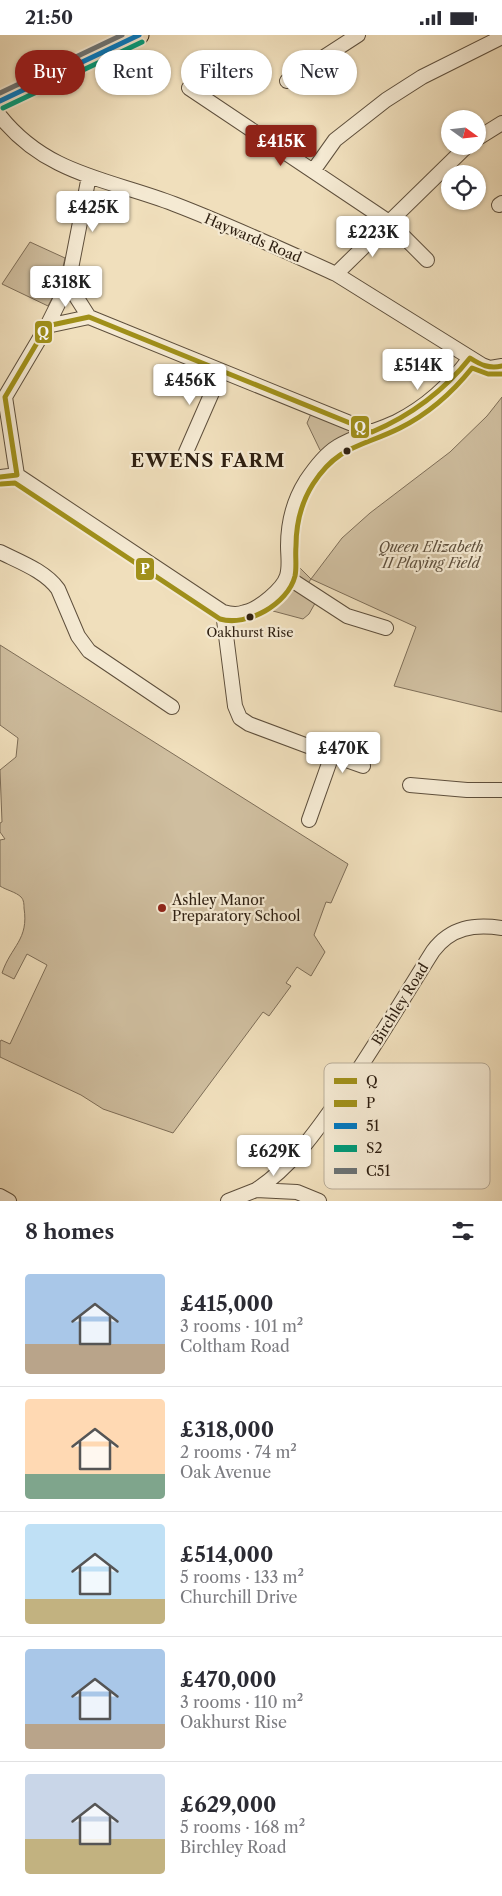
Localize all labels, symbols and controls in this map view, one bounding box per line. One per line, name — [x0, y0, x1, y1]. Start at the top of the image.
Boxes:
text: 21:50 — [25, 6, 73, 29]
chip: Buy — [15, 50, 85, 95]
chip: Rent — [95, 50, 171, 95]
chip: Filters — [181, 50, 272, 95]
chip: New — [282, 50, 357, 95]
north arrow — [441, 110, 486, 155]
map controls — [441, 110, 486, 210]
pin: £415K — [246, 125, 316, 167]
text: £415K — [256, 131, 306, 151]
button: locate — [441, 165, 486, 210]
pin: £425K — [58, 191, 128, 233]
text: £425K — [67, 197, 119, 217]
street label: Haywards Road — [202, 209, 305, 267]
pin: £223K — [338, 215, 408, 258]
text: £223K — [347, 222, 399, 242]
pin: £318K — [31, 265, 101, 308]
text: £318K — [41, 272, 91, 292]
line badge: Q — [34, 320, 53, 344]
text: Q — [37, 323, 49, 341]
pin: £514K — [383, 349, 453, 391]
text: £514K — [393, 355, 443, 375]
pin: £456K — [155, 363, 225, 406]
text: £456K — [164, 370, 216, 390]
line badge: Q — [350, 415, 370, 439]
text: Q — [354, 418, 366, 436]
unlabelled marker — [342, 446, 352, 456]
district label: EWENS FARM — [131, 449, 285, 472]
park label: Queen Elizabeth II Playing Field — [378, 538, 484, 572]
line badge: P — [135, 557, 155, 581]
text: P — [140, 560, 150, 578]
marker: Oakhurst Rise — [245, 612, 255, 622]
place label: Oakhurst Rise — [207, 624, 293, 640]
pin: £470K — [308, 731, 378, 774]
text: £470K — [317, 738, 369, 758]
place label: Ashley Manor Preparatory School — [171, 891, 300, 925]
marker: Ashley Manor Preparatory School — [156, 902, 168, 914]
street label: Birchley Road — [368, 959, 433, 1048]
legend — [324, 1063, 490, 1189]
text: Q — [366, 1072, 378, 1090]
text: P — [366, 1094, 375, 1112]
text: 51 — [366, 1117, 380, 1135]
pin: £629K — [239, 1135, 309, 1177]
text: S2 — [366, 1139, 382, 1157]
text: £629K — [248, 1141, 300, 1161]
text: C51 — [366, 1162, 390, 1180]
icon: filters — [449, 1217, 477, 1245]
text: 8 homes — [25, 1219, 114, 1244]
text: £415,000 — [180, 1291, 273, 1316]
icon: home — [65, 1294, 125, 1354]
text: 3 rooms · 101 m² — [180, 1316, 303, 1336]
text: Coltham Road — [180, 1336, 290, 1356]
text: £318,000 — [180, 1417, 274, 1442]
icon: home — [65, 1419, 125, 1479]
text: 2 rooms · 74 m² — [180, 1442, 297, 1462]
text: Oak Avenue — [180, 1462, 271, 1482]
text: £514,000 — [180, 1542, 273, 1567]
icon: home — [65, 1544, 125, 1604]
text: 5 rooms · 133 m² — [180, 1567, 304, 1587]
text: Churchill Drive — [180, 1587, 297, 1607]
text: £470,000 — [180, 1667, 276, 1692]
icon: home — [65, 1669, 125, 1729]
text: 3 rooms · 110 m² — [180, 1692, 303, 1712]
text: Oakhurst Rise — [180, 1712, 287, 1732]
text: £629,000 — [180, 1792, 276, 1817]
icon: home — [65, 1794, 125, 1854]
text: 5 rooms · 168 m² — [180, 1817, 305, 1837]
text: Birchley Road — [180, 1837, 287, 1857]

